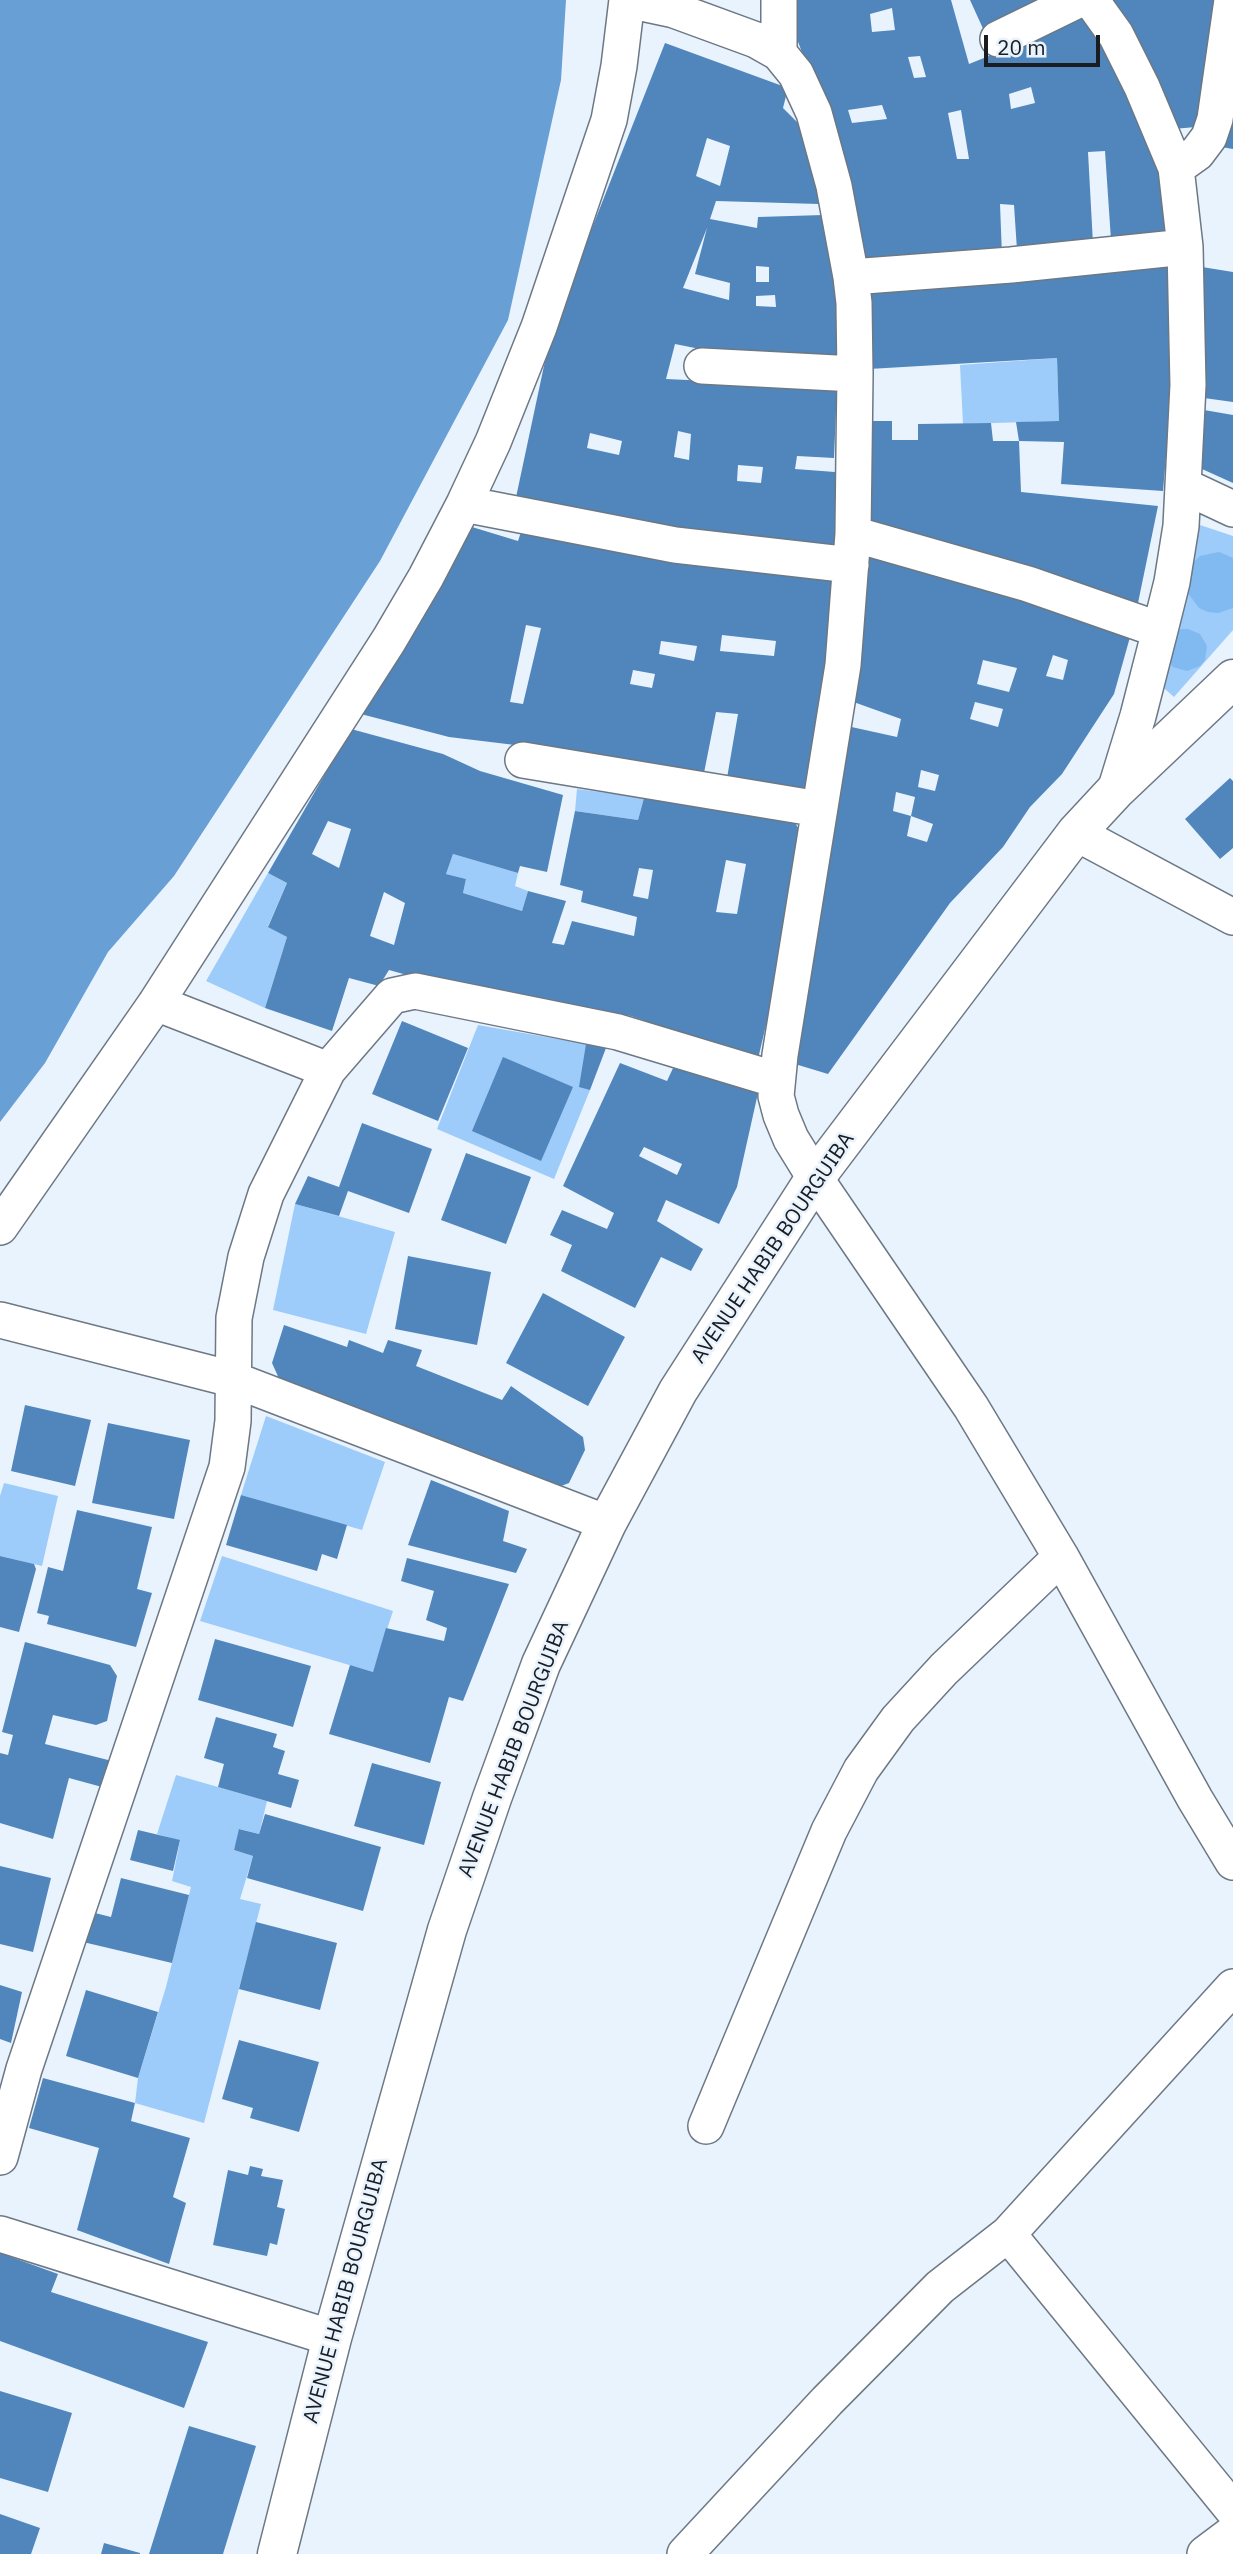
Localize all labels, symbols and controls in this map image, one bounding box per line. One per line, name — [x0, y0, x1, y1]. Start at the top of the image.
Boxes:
scale bar — [988, 21, 1104, 65]
text: 20 m — [997, 33, 1046, 61]
street label: AVENUE HABIB BOURGUIBA — [686, 1128, 860, 1368]
street label: AVENUE HABIB BOURGUIBA — [453, 1617, 575, 1881]
street label: AVENUE HABIB BOURGUIBA — [298, 2156, 394, 2426]

